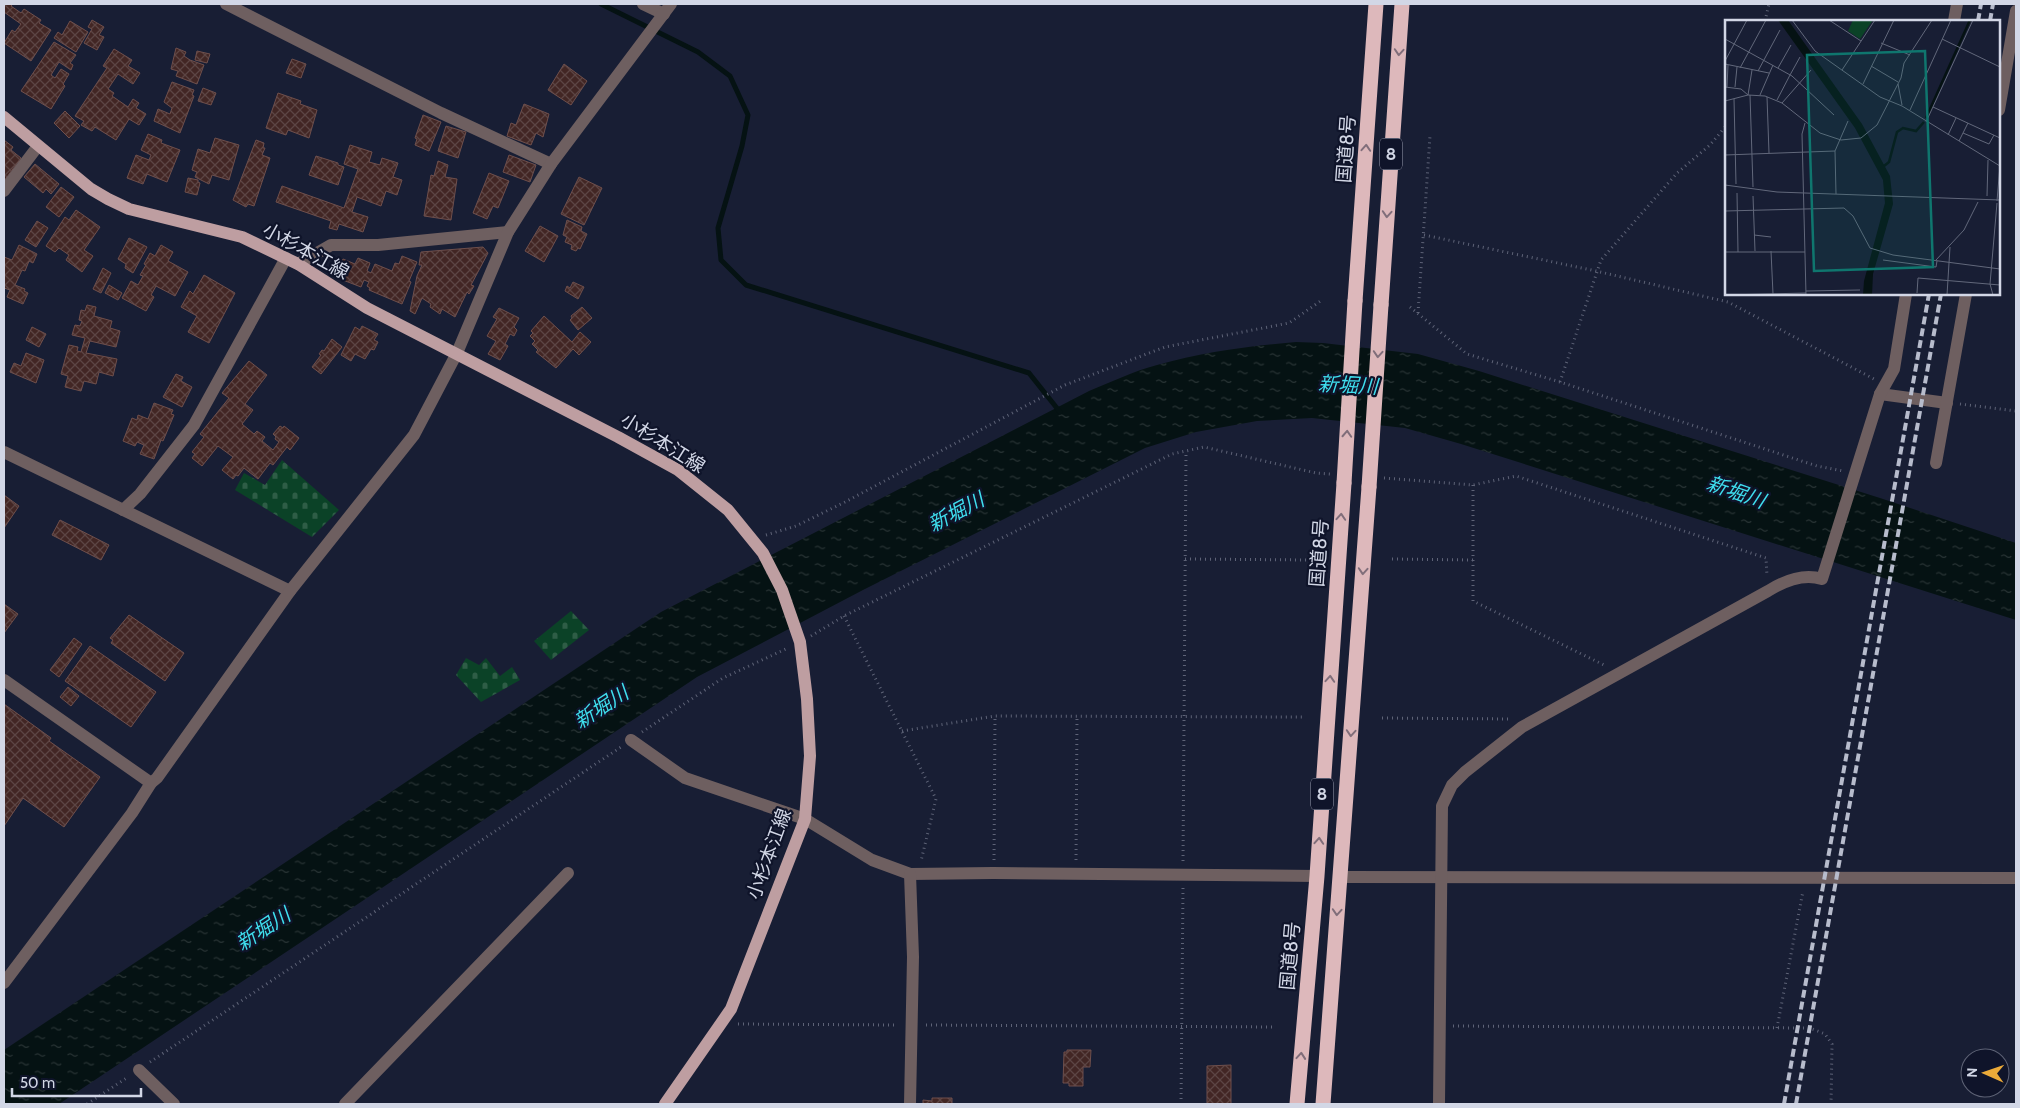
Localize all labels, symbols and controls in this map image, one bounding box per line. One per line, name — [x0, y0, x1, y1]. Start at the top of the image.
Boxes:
inset map — [1725, 20, 2000, 295]
one-way arrow — [1393, 49, 1404, 57]
street label: 国道8号 — [1332, 114, 1360, 184]
road number: 8 — [1380, 138, 1402, 170]
one-way arrow — [1360, 143, 1371, 151]
one-way arrow — [1382, 211, 1393, 219]
street label: 小杉本江線 — [259, 218, 353, 284]
one-way arrow — [1372, 350, 1383, 358]
water label: 新堀川 — [1317, 371, 1381, 399]
street label: 小杉本江線 — [617, 408, 709, 478]
one-way arrow — [1341, 430, 1352, 438]
water label: 新堀川 — [1704, 471, 1770, 514]
water label: 新堀川 — [924, 486, 990, 537]
one-way arrow — [1336, 513, 1347, 521]
street label: 国道8号 — [1305, 518, 1333, 588]
one-way arrow — [1357, 567, 1368, 575]
one-way arrow — [1325, 675, 1336, 683]
water label: 新堀川 — [569, 680, 634, 733]
one-way arrow — [1345, 729, 1356, 737]
road number: 8 — [1311, 779, 1333, 810]
street label: 小杉本江線 — [742, 805, 796, 903]
one-way arrow — [1314, 837, 1325, 845]
water label: 新堀川 — [231, 902, 296, 955]
one-way arrow — [1332, 909, 1343, 917]
street label: 国道8号 — [1276, 921, 1304, 991]
north arrow — [1960, 1048, 2010, 1098]
one-way arrow — [1295, 1051, 1306, 1059]
scale bar — [12, 1066, 141, 1098]
text: N — [1963, 1067, 1981, 1078]
text: 50 m — [20, 1074, 55, 1092]

